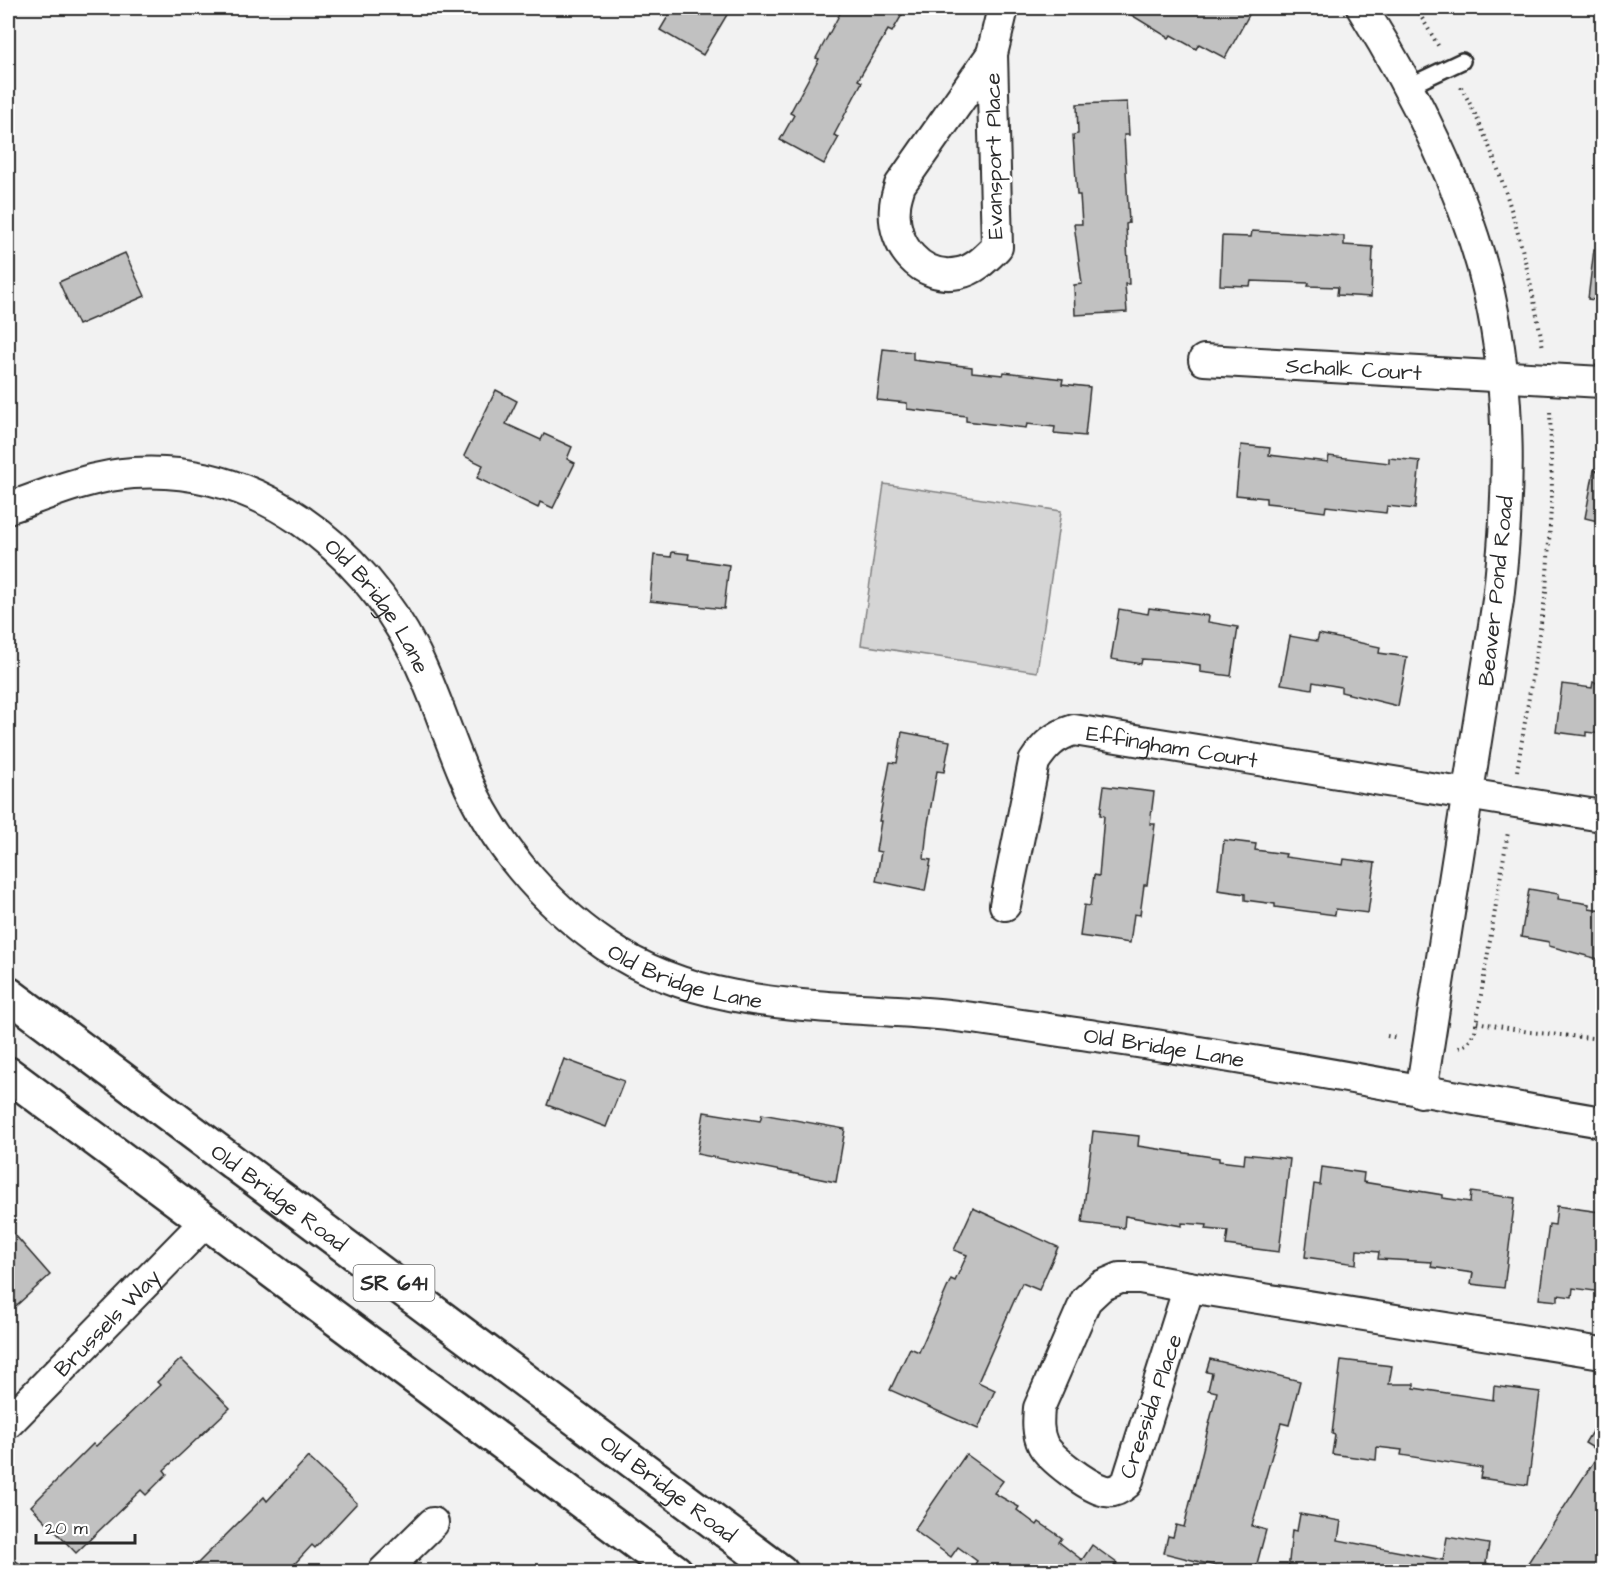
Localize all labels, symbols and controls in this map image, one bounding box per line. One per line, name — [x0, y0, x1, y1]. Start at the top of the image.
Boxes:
street label: Evansport Place — [978, 72, 1011, 240]
street label: Schalk Court — [1285, 351, 1423, 389]
street label: Beaver Pond Road — [1471, 495, 1522, 688]
street label: Old Bridge Lane — [317, 531, 436, 679]
street label: Effingham Court — [1084, 718, 1260, 777]
street label: Old Bridge Lane — [601, 937, 764, 1017]
street label: Old Bridge Lane — [1082, 1021, 1247, 1076]
street label: Old Bridge Road — [204, 1137, 353, 1260]
street label: Brussels Way — [48, 1262, 169, 1384]
road number: SR 641 — [354, 1265, 434, 1301]
street label: Cressida Place — [1112, 1330, 1191, 1483]
street label: Old Bridge Road — [593, 1428, 743, 1551]
scale bar — [36, 1507, 135, 1545]
text: 20 m — [45, 1516, 88, 1541]

